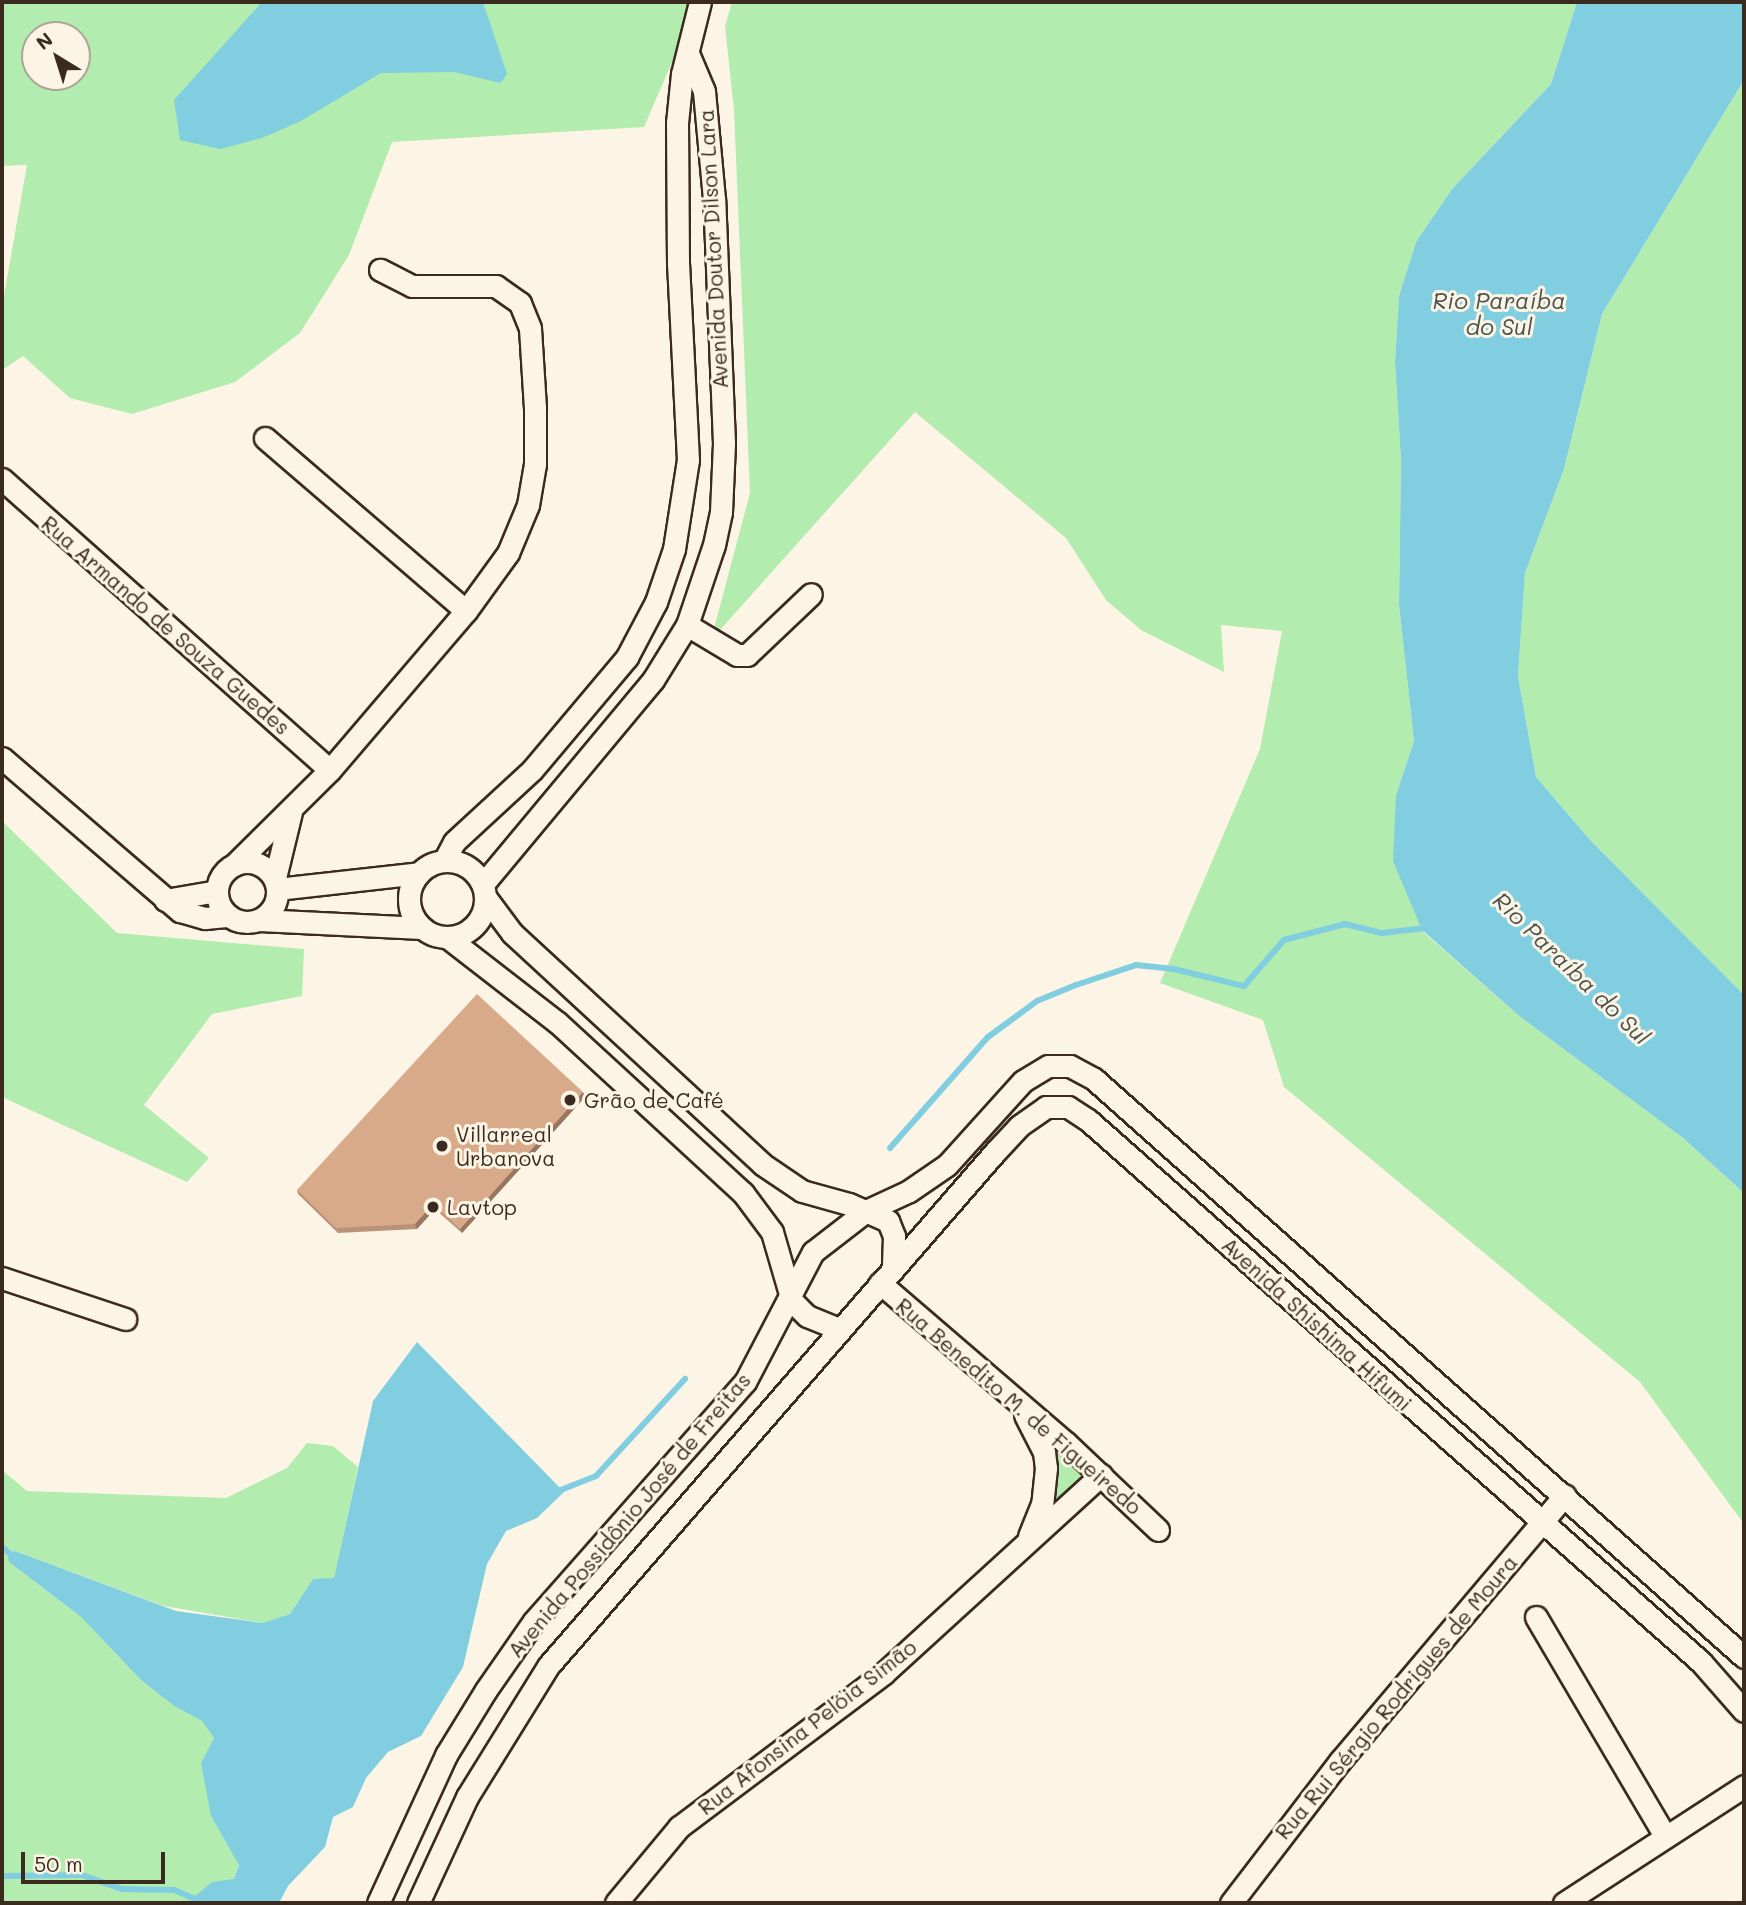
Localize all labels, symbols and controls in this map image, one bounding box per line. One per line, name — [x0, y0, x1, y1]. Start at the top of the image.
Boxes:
north arrow — [21, 21, 91, 91]
text: N — [31, 26, 57, 55]
street label: Avenida Doutor Dilson Lara — [693, 109, 733, 389]
water label: Rio Paraíba do Sul — [1432, 286, 1566, 340]
street label: Rua Armando de Souza Guedes — [37, 510, 295, 740]
water label: Rio Paraíba do Sul — [1488, 886, 1656, 1050]
place label: Grão de Café — [584, 1087, 724, 1113]
marker: Grão de Café — [562, 1092, 578, 1108]
place label: Villarreal Urbanova — [456, 1121, 555, 1171]
marker: Villarreal Urbanova — [434, 1138, 450, 1154]
place label: Lavtop — [447, 1194, 517, 1220]
marker: Lavtop — [425, 1199, 441, 1215]
street label: Avenida Shishima Hifumi — [1217, 1232, 1417, 1416]
street label: Rua Benedito M. de Figueiredo — [891, 1293, 1147, 1519]
street label: Avenida Possidônio José de Freitas — [502, 1367, 756, 1663]
street label: Rua Rui Sérgio Rodrigues de Moura — [1270, 1550, 1522, 1844]
street label: Rua Afonsina Pelóia Simão — [693, 1634, 921, 1820]
scale bar — [24, 1839, 168, 1883]
text: 50 m — [34, 1850, 83, 1877]

